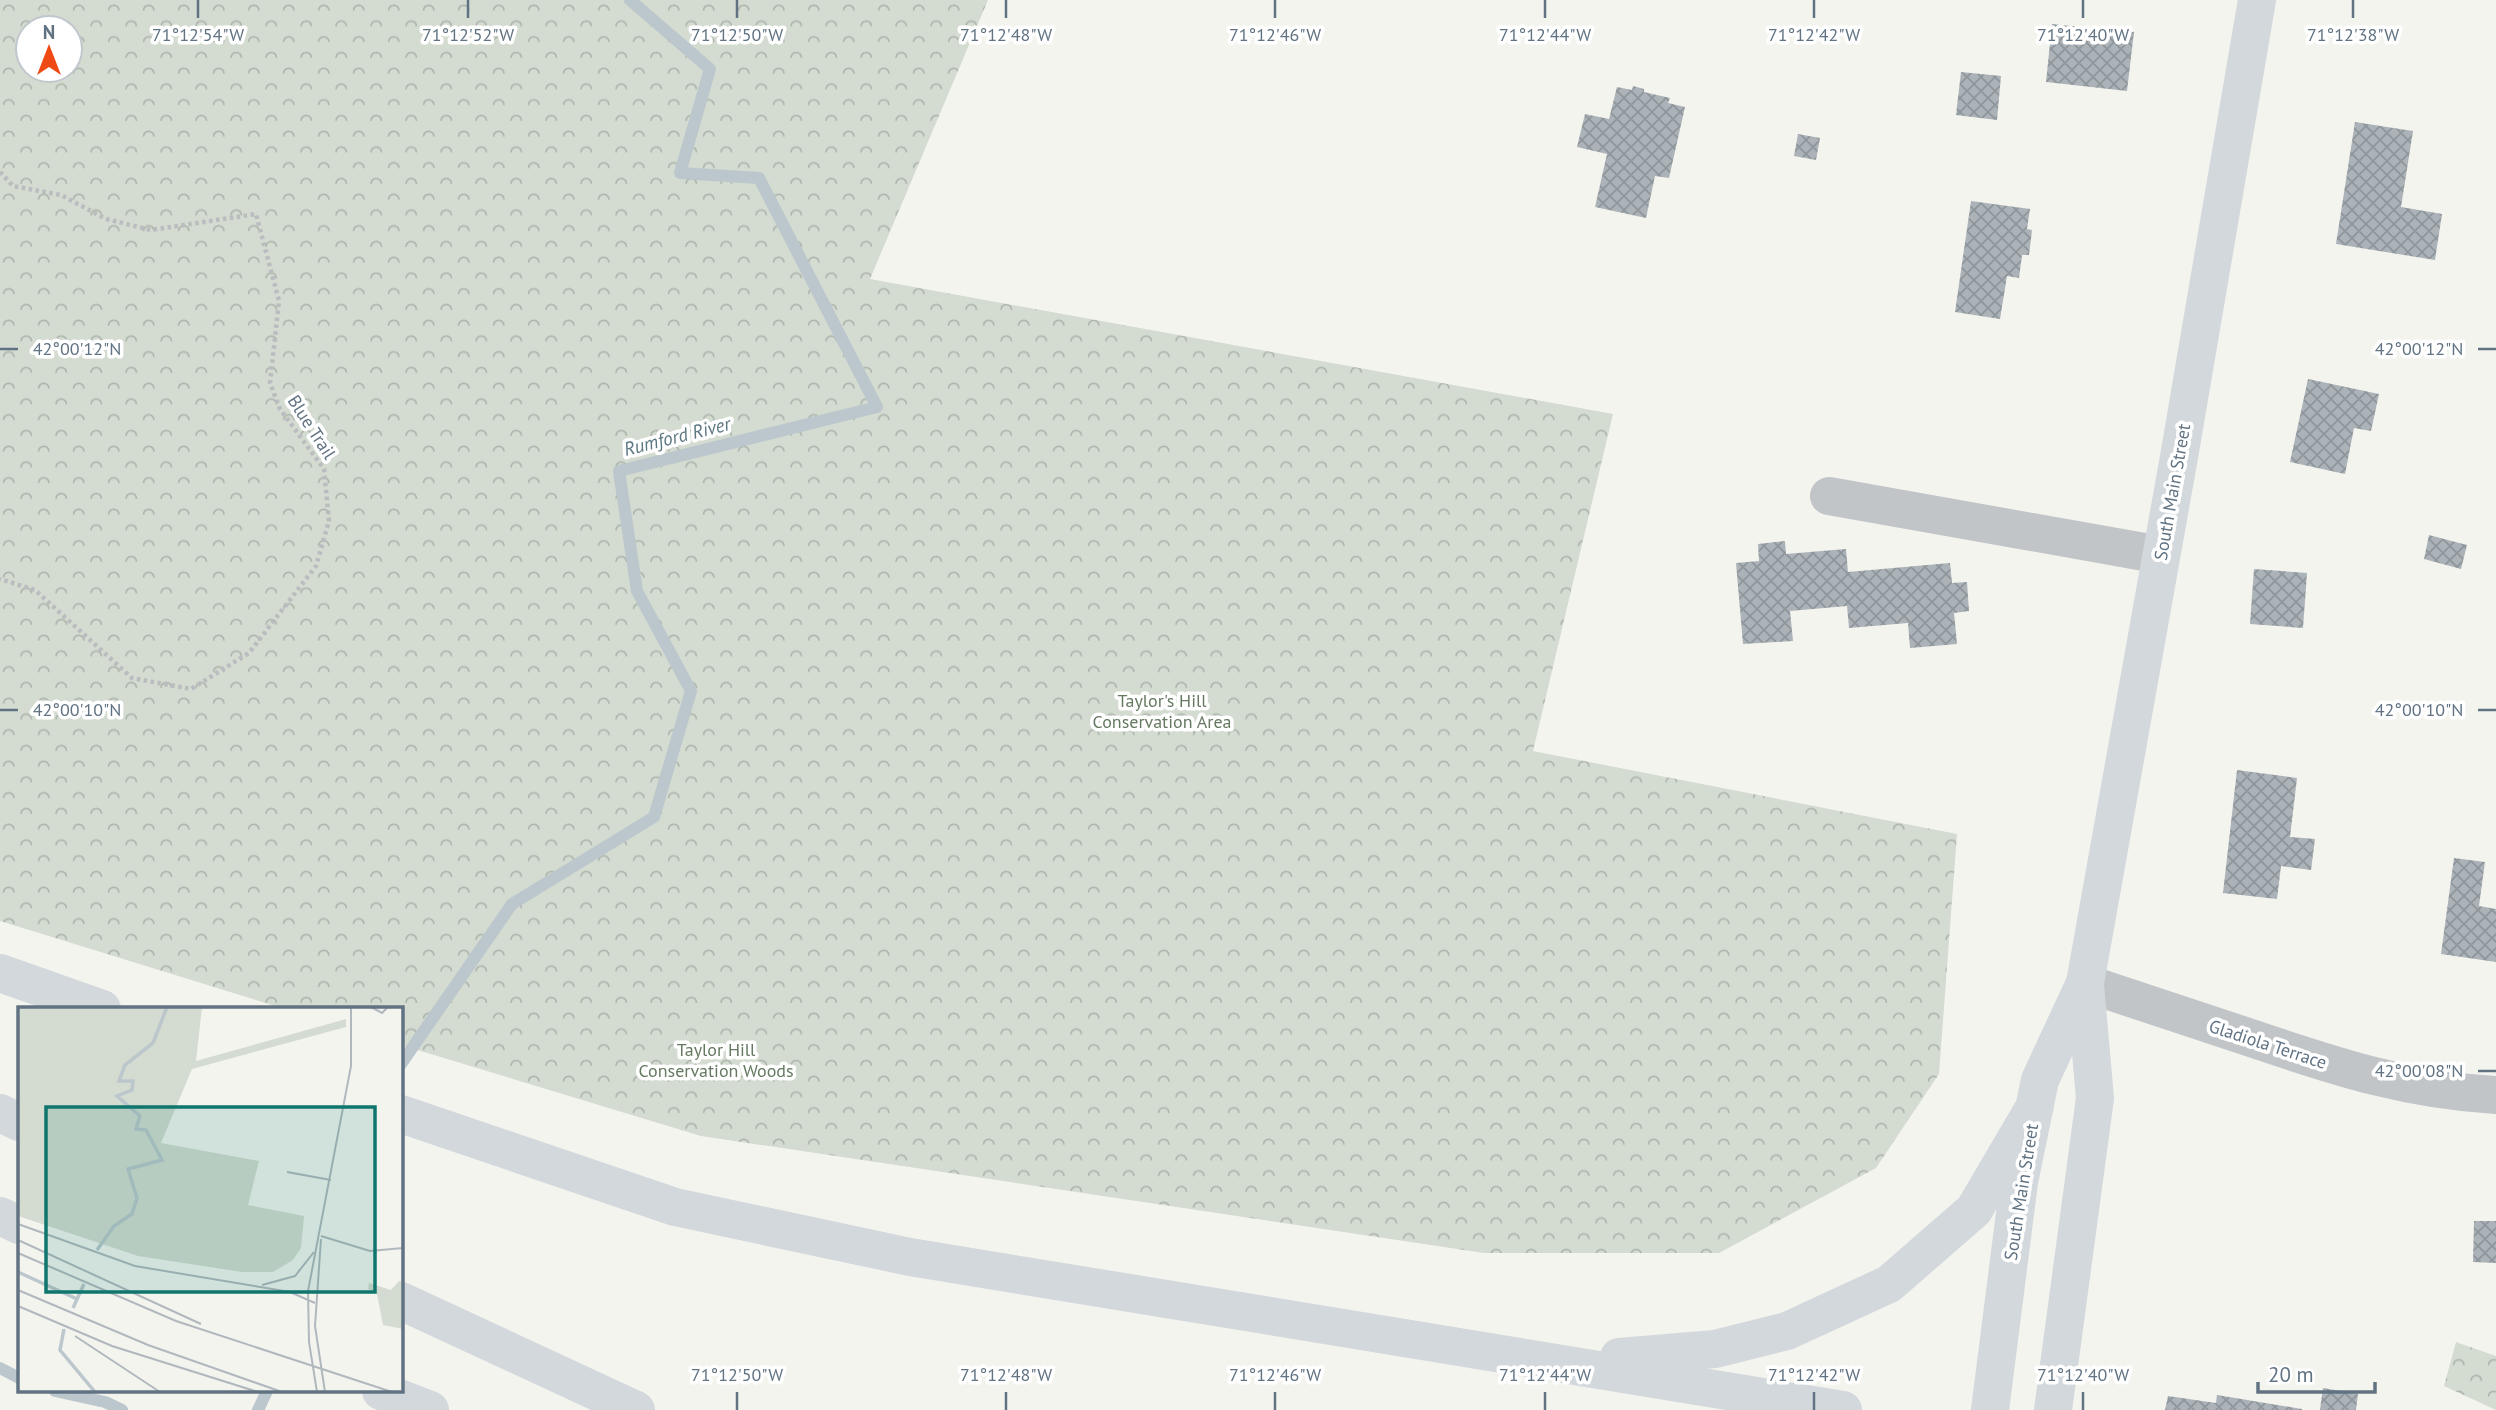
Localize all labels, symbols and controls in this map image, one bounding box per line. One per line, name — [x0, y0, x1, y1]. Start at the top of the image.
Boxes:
north arrow — [14, 14, 84, 84]
text: N — [43, 20, 55, 44]
text: 71°12'54"W — [152, 23, 244, 46]
text: 71°12'52"W — [422, 23, 514, 46]
text: 71°12'50"W — [691, 23, 783, 46]
text: 71°12'48"W — [960, 23, 1052, 46]
text: 71°12'46"W — [1229, 23, 1321, 46]
text: 71°12'44"W — [1499, 23, 1591, 46]
text: 71°12'42"W — [1768, 23, 1860, 46]
text: 71°12'40"W — [2037, 23, 2129, 46]
text: 71°12'38"W — [2307, 23, 2399, 46]
text: 42°00'12"N — [33, 337, 121, 360]
text: 42°00'12"N — [2375, 337, 2463, 360]
street label: Blue Trail — [283, 391, 342, 464]
water label: Rumford River — [621, 411, 734, 461]
street label: South Main Street — [2149, 422, 2195, 562]
park label: Taylor's Hill Conservation Area — [1093, 689, 1231, 733]
text: 42°00'10"N — [33, 698, 121, 721]
text: 42°00'10"N — [2375, 698, 2463, 721]
inset map — [18, 1007, 402, 1392]
street label: Gladiola Terrace — [2206, 1014, 2330, 1074]
park label: Taylor Hill Conservation Woods — [638, 1038, 794, 1082]
text: 42°00'08"N — [2375, 1059, 2463, 1082]
street label: South Main Street — [1999, 1122, 2043, 1262]
scale bar — [2258, 1350, 2375, 1394]
text: 20 m — [2268, 1361, 2314, 1388]
text: 71°12'50"W — [691, 1363, 783, 1386]
text: 71°12'48"W — [960, 1363, 1052, 1386]
text: 71°12'46"W — [1229, 1363, 1321, 1386]
text: 71°12'44"W — [1499, 1363, 1591, 1386]
text: 71°12'42"W — [1768, 1363, 1860, 1386]
text: 71°12'40"W — [2037, 1363, 2129, 1386]

